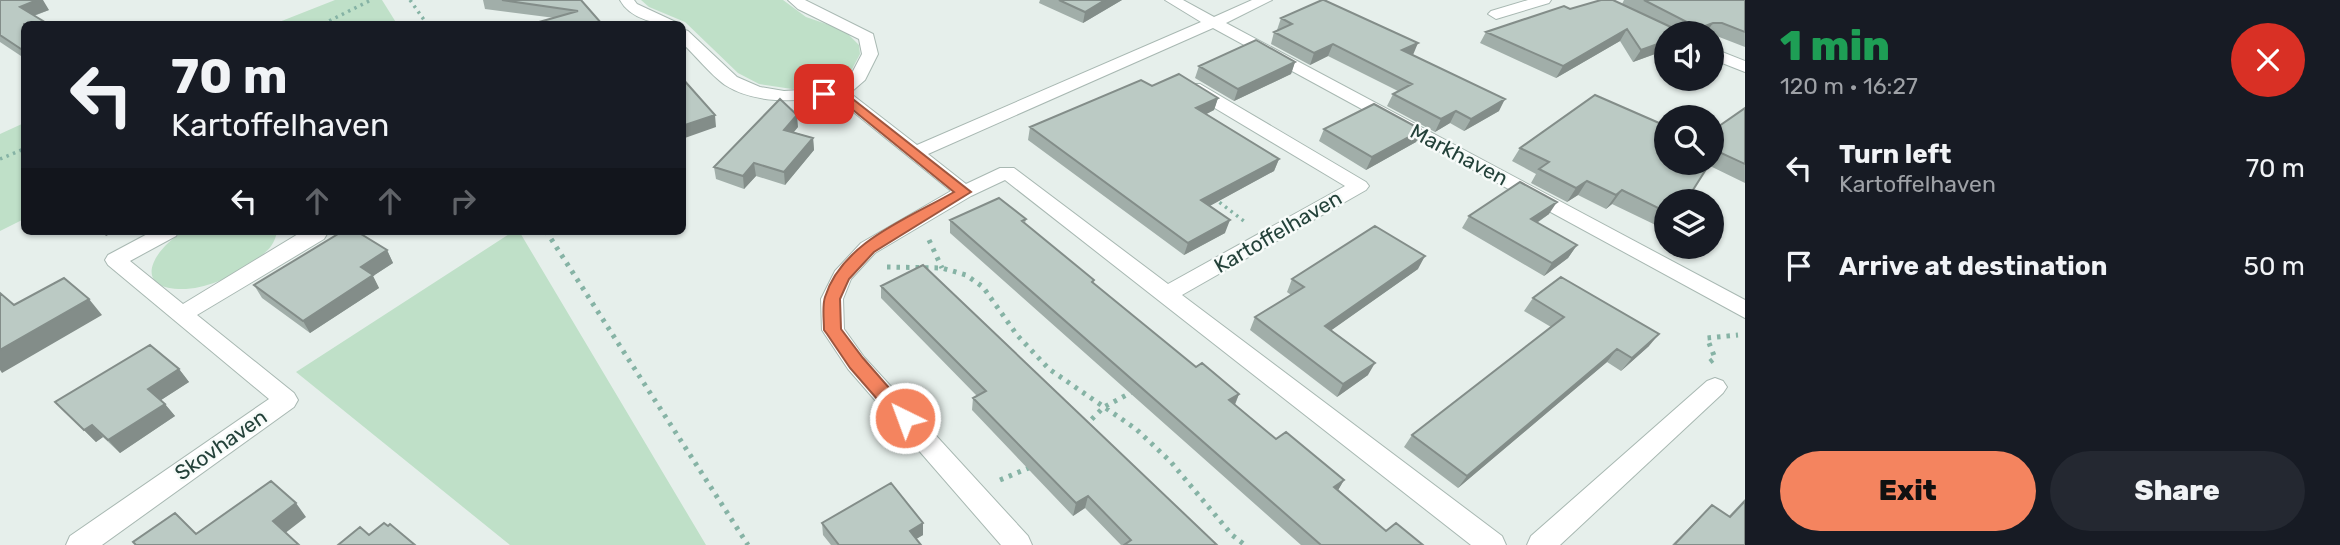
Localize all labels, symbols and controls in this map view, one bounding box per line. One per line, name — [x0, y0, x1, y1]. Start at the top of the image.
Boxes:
map controls — [1654, 21, 1724, 259]
button: sound — [1654, 21, 1724, 91]
text: 1 min — [1780, 21, 1890, 71]
button: close — [2231, 23, 2305, 97]
text: 70 m — [171, 47, 288, 105]
icon: left — [56, 49, 147, 140]
pin — [794, 64, 854, 124]
text: 120 m · 16:27 — [1780, 72, 1918, 100]
icon: arrive — [805, 75, 843, 113]
button: search — [1654, 105, 1724, 175]
text: Kartoffelhaven — [171, 106, 389, 144]
street label: Markhaven — [1406, 118, 1512, 191]
text: Turn left — [1839, 139, 1951, 170]
icon: left — [1780, 149, 1818, 187]
text: 70 m — [2246, 153, 2305, 184]
text: Kartoffelhaven — [1839, 170, 1996, 198]
icon: left — [225, 182, 263, 220]
icon: ahead — [298, 182, 336, 220]
icon: ahead — [371, 182, 409, 220]
icon: right — [444, 182, 482, 220]
street label: Kartoffelhaven — [1209, 185, 1346, 278]
button: layers — [1654, 189, 1724, 259]
icon: arrive — [1780, 247, 1818, 285]
text: Arrive at destination — [1839, 251, 2107, 282]
text: 50 m — [2244, 251, 2305, 282]
position arrow — [868, 381, 942, 455]
street label: Skovhaven — [170, 404, 272, 485]
button: Exit — [1780, 451, 2036, 531]
button: Share — [2050, 451, 2305, 531]

